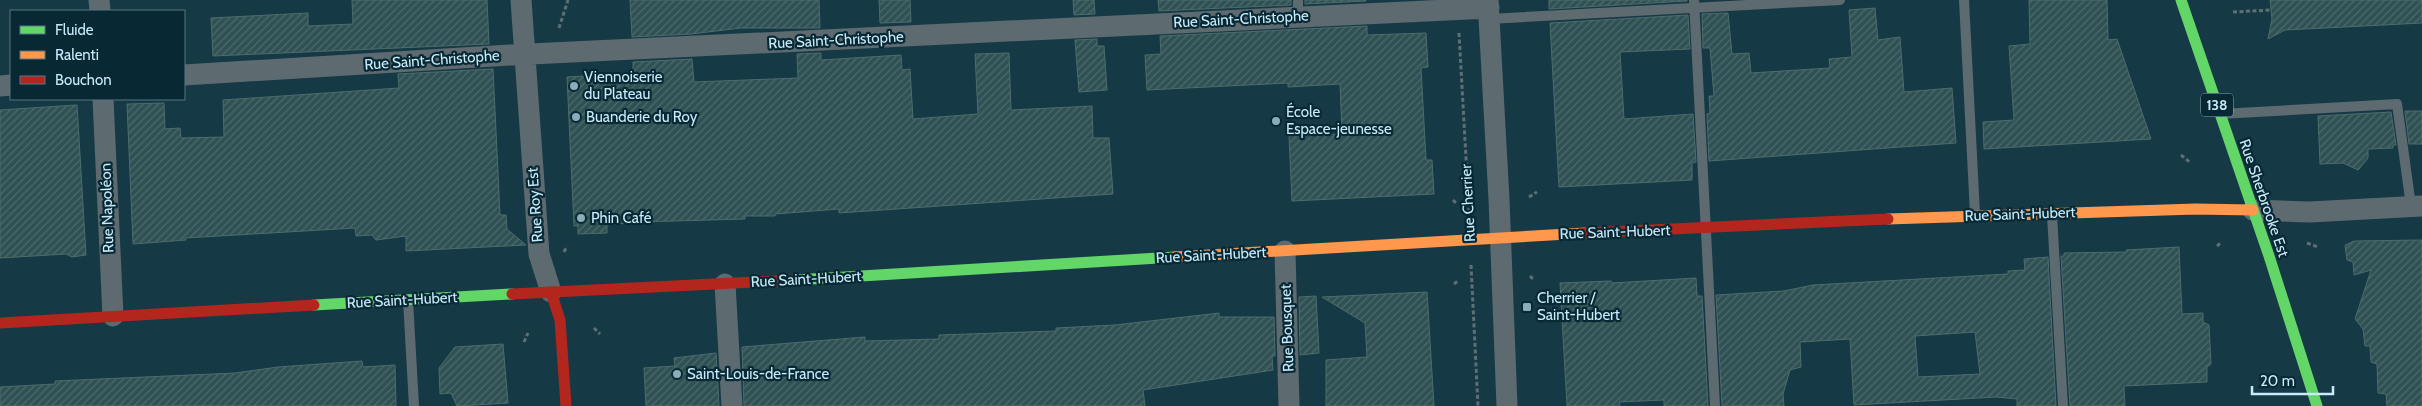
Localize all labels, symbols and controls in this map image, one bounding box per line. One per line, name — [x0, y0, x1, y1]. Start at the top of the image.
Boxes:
street label: Rue Saint-Christophe — [1173, 6, 1309, 32]
legend — [10, 10, 185, 100]
text: Fluide — [55, 21, 94, 39]
street label: Rue Saint-Christophe — [768, 27, 904, 53]
text: Ralenti — [55, 46, 99, 64]
street label: Rue Saint-Christophe — [364, 46, 501, 74]
place label: Viennoiserie du Plateau — [584, 68, 663, 103]
text: Bouchon — [55, 71, 112, 89]
marker: Viennoiserie du Plateau — [568, 80, 580, 92]
road number: 138 — [2201, 94, 2233, 116]
place label: École Espace-jeunesse — [1286, 102, 1392, 138]
place label: Buanderie du Roy — [586, 108, 698, 126]
marker: Buanderie du Roy — [570, 111, 582, 123]
marker: École Espace-jeunesse — [1270, 115, 1282, 127]
street label: Rue Sherbrooke Est — [2235, 137, 2293, 259]
street label: Rue Napoléon — [96, 163, 118, 253]
street label: Rue Cherrier — [1457, 163, 1479, 242]
street label: Rue Roy Est — [523, 167, 547, 243]
street label: Rue Saint-Hubert — [1964, 203, 2076, 225]
place label: Phin Café — [591, 209, 652, 227]
marker: Phin Café — [575, 212, 587, 224]
street label: Rue Saint-Hubert — [1559, 221, 1671, 243]
street label: Rue Saint-Hubert — [1155, 243, 1267, 267]
street label: Rue Saint-Hubert — [750, 267, 862, 291]
street label: Rue Bousquet — [1276, 284, 1298, 372]
street label: Rue Saint-Hubert — [346, 288, 458, 312]
place label: Cherrier / Saint-Hubert — [1537, 289, 1620, 324]
marker: Cherrier / Saint-Hubert — [1521, 301, 1533, 313]
scale bar — [2252, 364, 2333, 396]
place label: Saint-Louis-de-France — [687, 365, 830, 383]
marker: Saint-Louis-de-France — [671, 368, 683, 380]
text: 20 m — [2260, 372, 2295, 390]

